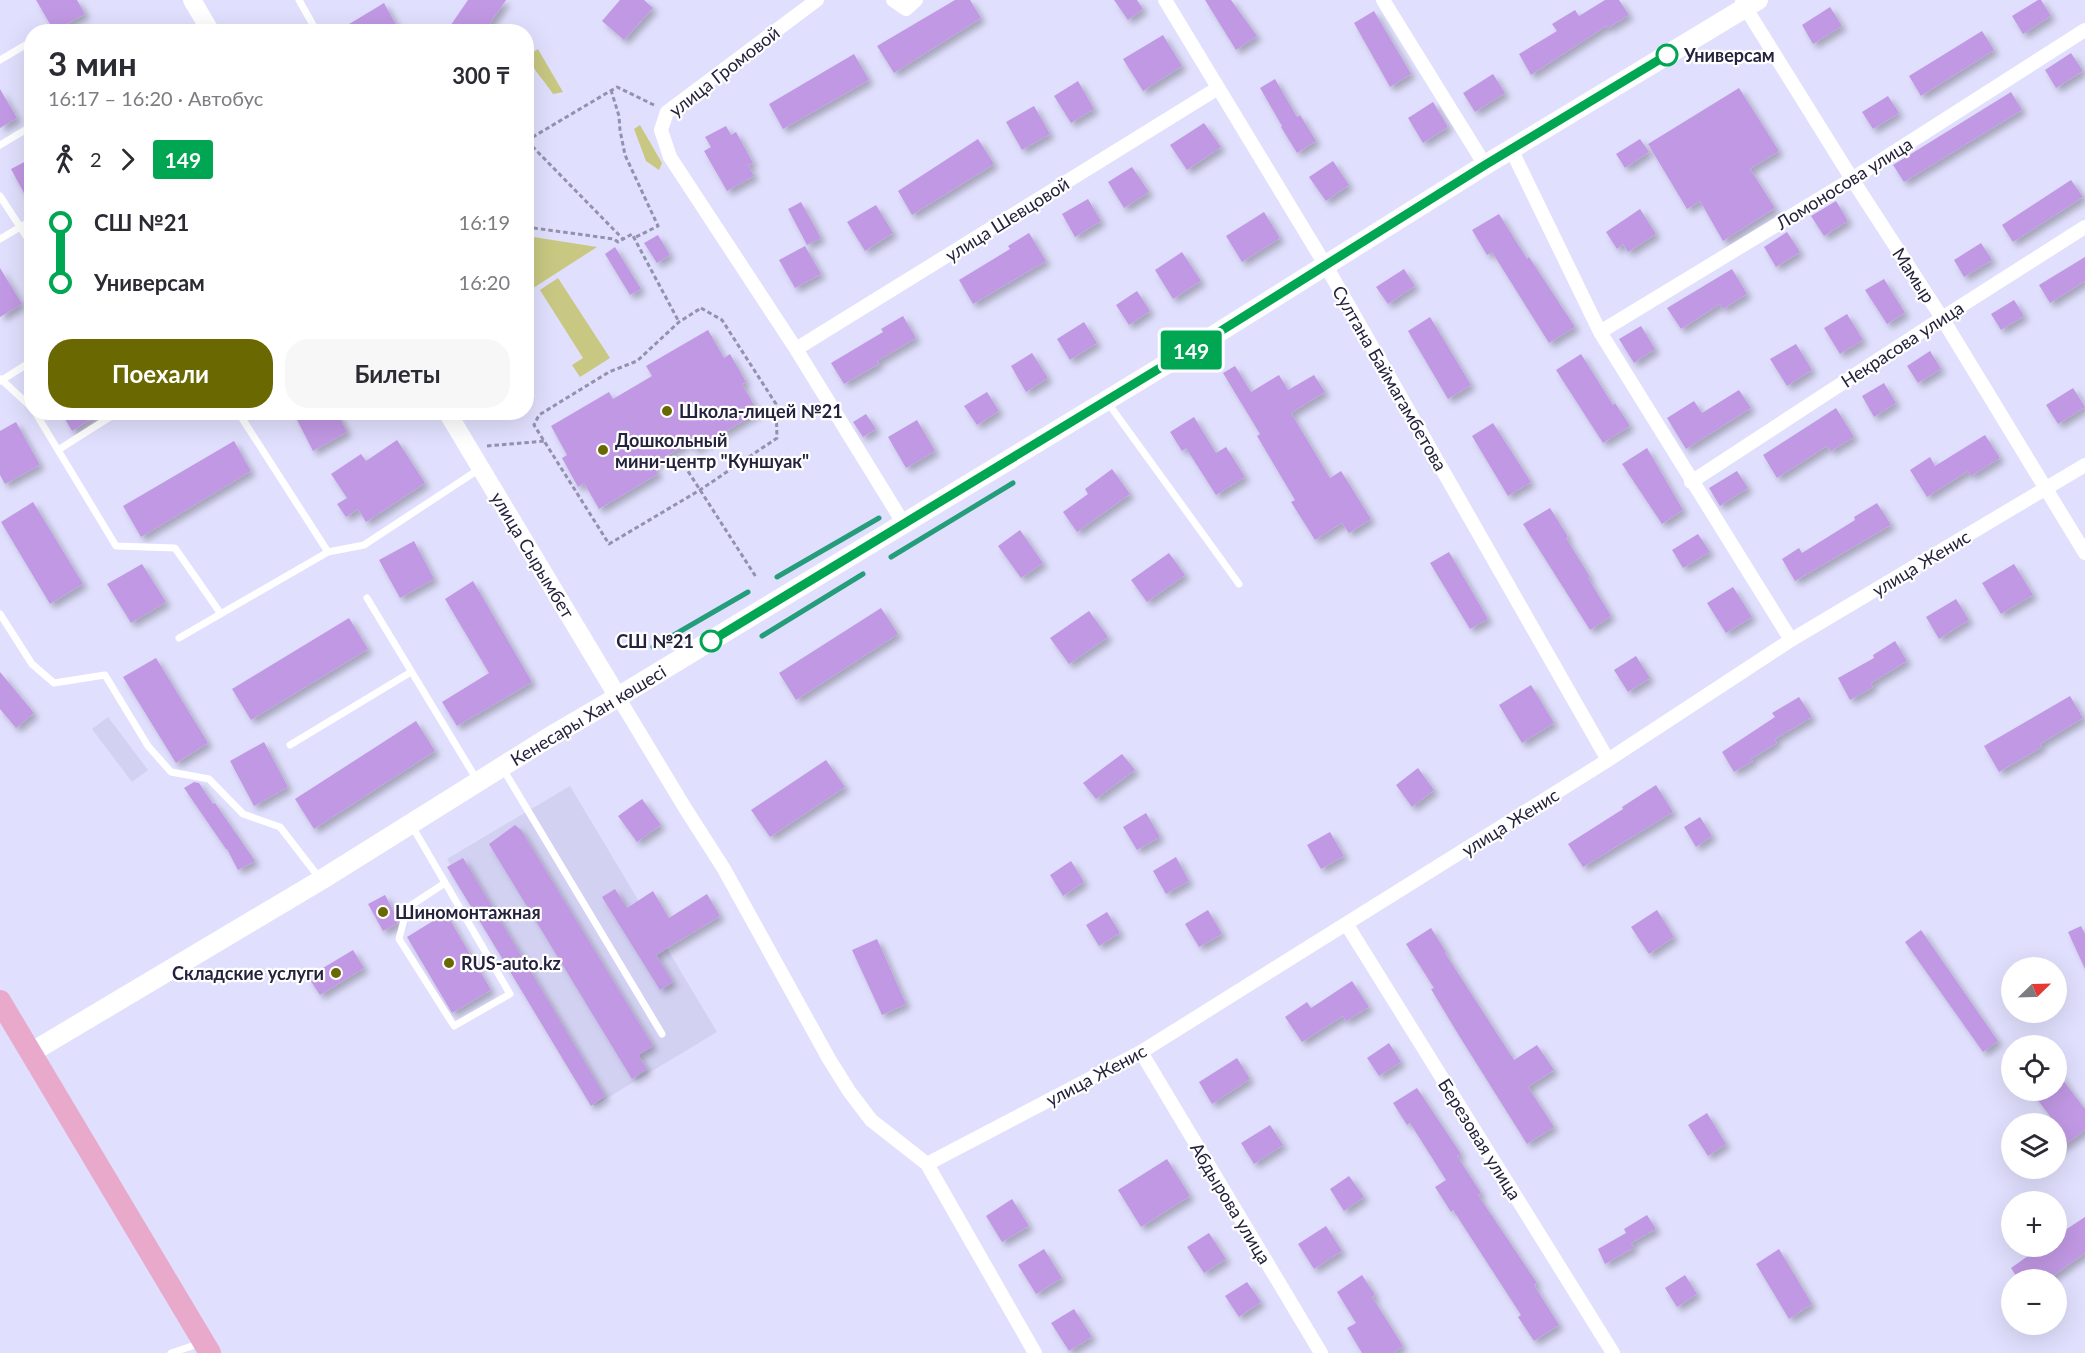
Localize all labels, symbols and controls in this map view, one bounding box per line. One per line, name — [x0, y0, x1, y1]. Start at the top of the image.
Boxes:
street label: улица Громовой — [664, 21, 784, 121]
text: 3 мин — [48, 43, 137, 83]
marker: Универсам — [1656, 44, 1678, 66]
place label: Универсам — [1683, 44, 1775, 66]
text: 300 ₸ — [452, 62, 510, 89]
text: 16:17 – 16:20 · Автобус — [48, 86, 263, 110]
street label: Ломоносова улица — [1771, 132, 1916, 234]
icon: walk — [48, 143, 81, 176]
icon: forward — [111, 143, 144, 176]
text: 2 — [90, 147, 102, 171]
text: 149 — [165, 147, 201, 172]
street label: улица Шевцовой — [941, 172, 1073, 266]
text: СШ №21 — [94, 209, 189, 236]
text: 16:19 — [459, 210, 510, 234]
street label: Мамыр — [1888, 243, 1940, 307]
text: Универсам — [94, 269, 205, 296]
text: 16:20 — [459, 270, 510, 294]
street label: Султана Баймагамбетова — [1328, 282, 1452, 474]
street label: Некрасова улица — [1837, 296, 1967, 392]
line badge: 149 — [1156, 330, 1226, 370]
text: 149 — [1173, 338, 1209, 363]
button: Поехали — [48, 339, 273, 408]
button: Билеты — [285, 339, 510, 408]
place label: Школа-лицей №21 — [679, 400, 843, 422]
marker: Школа-лицей №21 — [660, 404, 674, 418]
place label: Дошкольный мини-центр "Куншуак" — [615, 429, 809, 472]
marker: Дошкольный мини-центр "Куншуак" — [596, 443, 610, 457]
street label: улица Сырымбет — [487, 488, 579, 622]
street label: улица Женис — [1868, 525, 1974, 601]
place label: СШ №21 — [616, 630, 694, 652]
marker: СШ №21 — [700, 630, 722, 652]
street label: Кенесары Хан көшесі — [506, 660, 670, 770]
street label: улица Женис — [1457, 783, 1563, 861]
place label: Шиномонтажная — [395, 901, 541, 923]
marker: Шиномонтажная — [376, 905, 390, 919]
place label: RUS-auto.kz — [461, 952, 561, 974]
marker: RUS-auto.kz — [442, 956, 456, 970]
north arrow — [2001, 957, 2067, 1023]
map controls — [2001, 957, 2067, 1335]
place label: Складские услуги — [172, 962, 324, 984]
marker: Складские услуги — [329, 966, 343, 980]
button: locate — [2001, 1035, 2067, 1101]
street label: улица Женис — [1042, 1039, 1150, 1111]
street label: Березовая улица — [1434, 1074, 1526, 1204]
button: layers — [2001, 1113, 2067, 1179]
street label: Абдырова улица — [1186, 1138, 1276, 1268]
button: + — [2001, 1191, 2067, 1257]
button: − — [2001, 1269, 2067, 1335]

